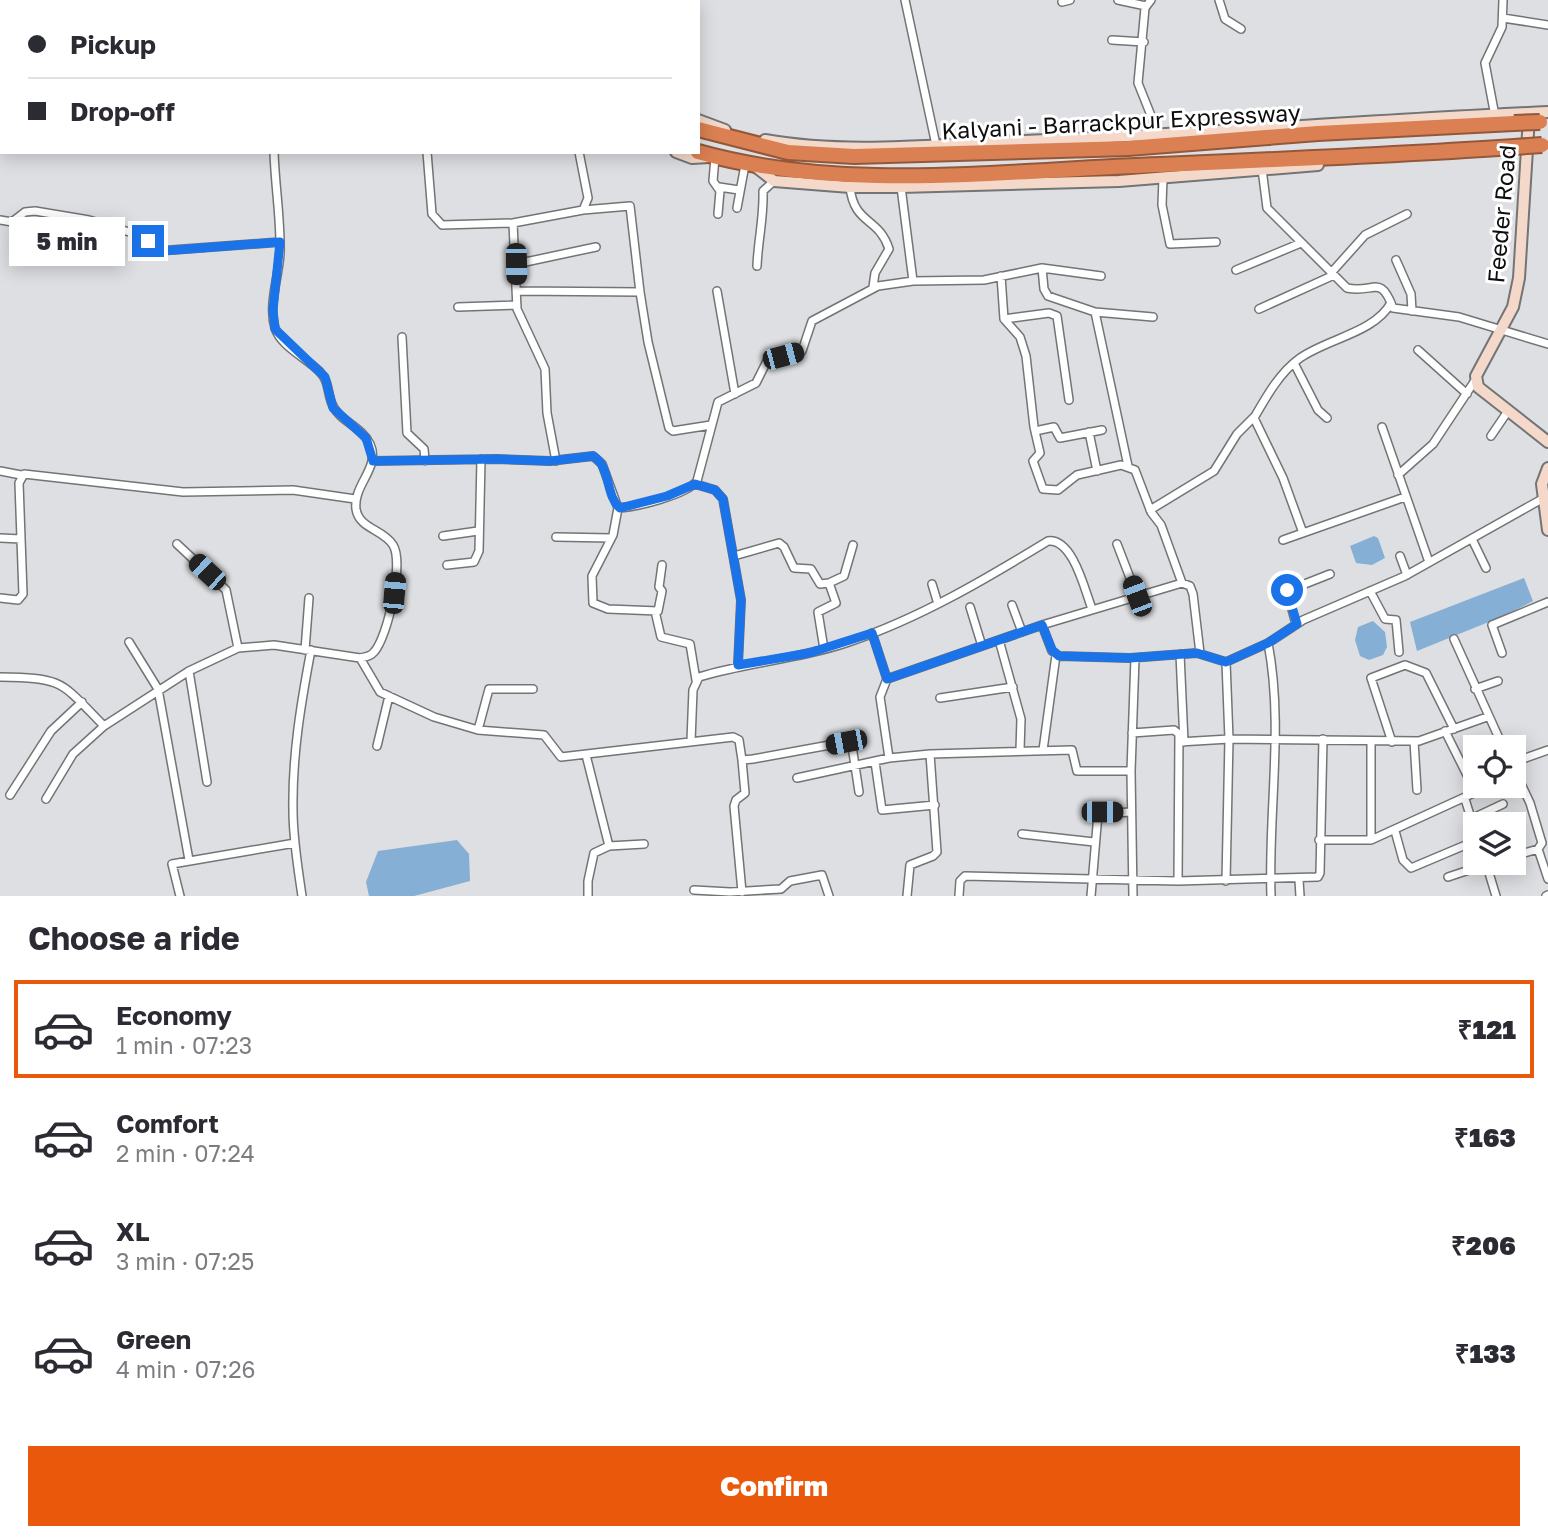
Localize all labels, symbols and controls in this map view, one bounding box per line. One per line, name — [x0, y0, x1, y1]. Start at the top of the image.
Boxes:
text: Pickup — [70, 29, 156, 60]
text: Drop-off — [70, 96, 175, 127]
street label: Kalyani - Barrackpur Expressway — [941, 98, 1301, 144]
street label: Feeder Road — [1481, 144, 1521, 284]
callout: 5 min — [8, 216, 124, 266]
route end — [132, 225, 164, 257]
text: 5 min — [37, 227, 97, 255]
car — [506, 243, 527, 285]
car — [760, 340, 807, 372]
car — [185, 550, 230, 594]
car — [382, 571, 407, 615]
car — [1120, 573, 1155, 619]
route start — [1271, 574, 1303, 606]
car — [824, 728, 869, 756]
map controls — [1463, 735, 1526, 875]
button: locate — [1463, 735, 1526, 798]
car — [1082, 802, 1124, 823]
button: layers — [1463, 812, 1526, 875]
text: Choose a ride — [28, 919, 240, 957]
icon: car — [32, 998, 95, 1061]
text: Economy — [116, 1000, 232, 1031]
text: ₹121 — [1458, 1014, 1516, 1045]
text: 1 min · 07:23 — [116, 1031, 252, 1059]
icon: car — [32, 1106, 95, 1169]
text: Comfort — [116, 1108, 219, 1139]
text: ₹163 — [1454, 1122, 1516, 1153]
text: 2 min · 07:24 — [116, 1139, 255, 1167]
icon: car — [32, 1214, 95, 1277]
text: XL — [116, 1216, 150, 1247]
text: ₹206 — [1451, 1230, 1516, 1261]
text: 3 min · 07:25 — [116, 1247, 254, 1275]
icon: car — [32, 1322, 95, 1385]
text: Green — [116, 1324, 191, 1355]
text: ₹133 — [1455, 1338, 1516, 1369]
text: 4 min · 07:26 — [116, 1355, 255, 1383]
button: Confirm — [28, 1446, 1520, 1526]

